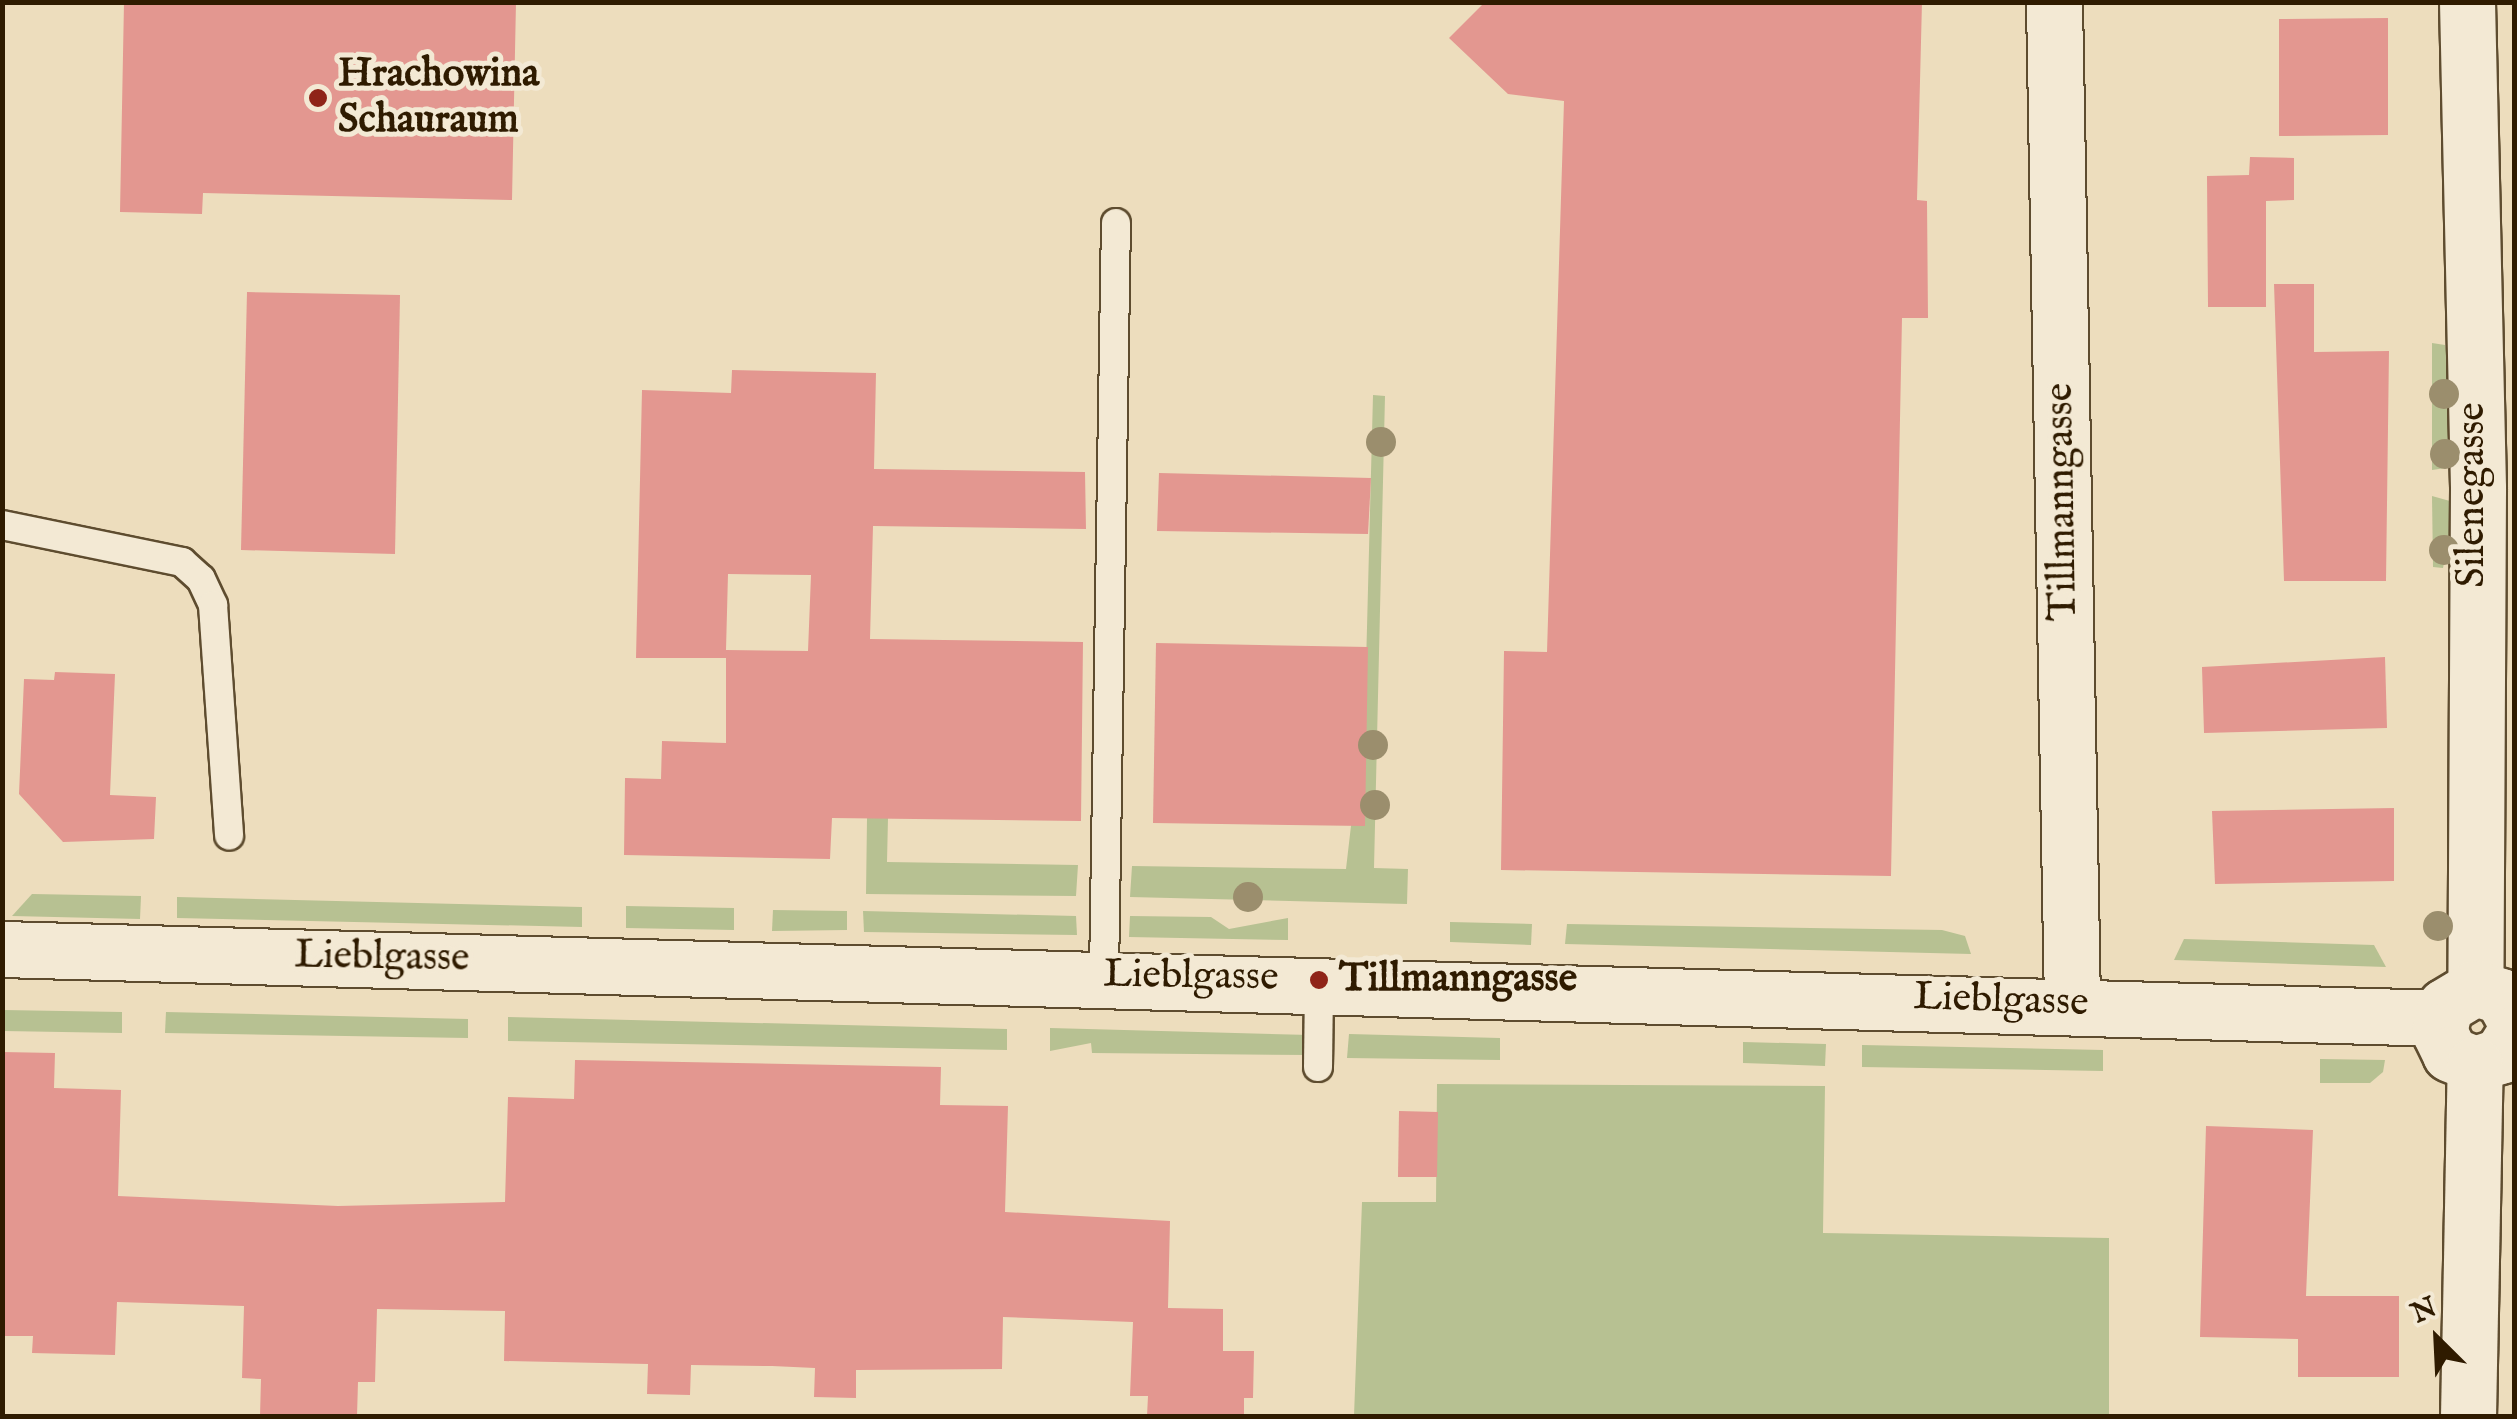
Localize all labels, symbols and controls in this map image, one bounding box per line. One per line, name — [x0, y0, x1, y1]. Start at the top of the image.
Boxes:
place label: Hrachowina Schauraum — [338, 51, 539, 145]
marker: Hrachowina Schauraum — [307, 87, 329, 109]
street label: Tillmanngasse — [2037, 383, 2089, 621]
street label: Silenegasse — [2449, 402, 2497, 588]
street label: Lieblgasse — [294, 932, 470, 984]
street label: Lieblgasse — [1103, 951, 1279, 1003]
place label: Tillmanngasse — [1339, 956, 1577, 1004]
marker: Tillmanngasse — [1308, 969, 1330, 991]
street label: Lieblgasse — [1913, 974, 2089, 1028]
north arrow — [2387, 1289, 2487, 1389]
text: N — [2406, 1290, 2443, 1332]

